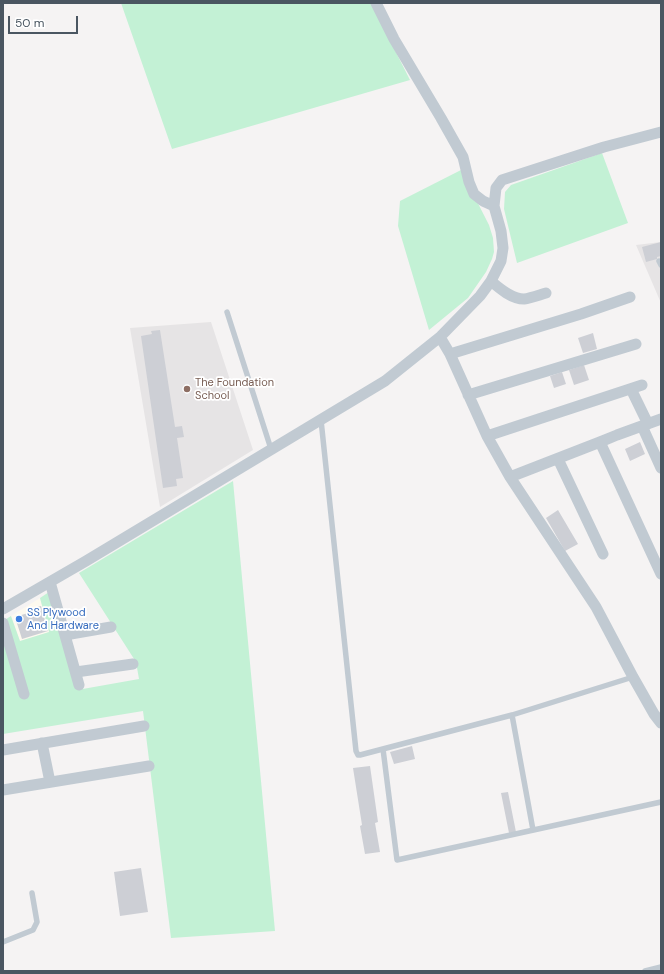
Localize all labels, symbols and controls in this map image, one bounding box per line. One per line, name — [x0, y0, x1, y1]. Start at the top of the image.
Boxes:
scale bar — [10, 8, 80, 34]
text: 50 m — [15, 15, 44, 31]
place label: The Foundation School — [195, 376, 274, 402]
marker: The Foundation School — [182, 384, 192, 394]
place label: SS Plywood And Hardware — [27, 606, 99, 632]
marker: SS Plywood And Hardware — [14, 614, 24, 624]

